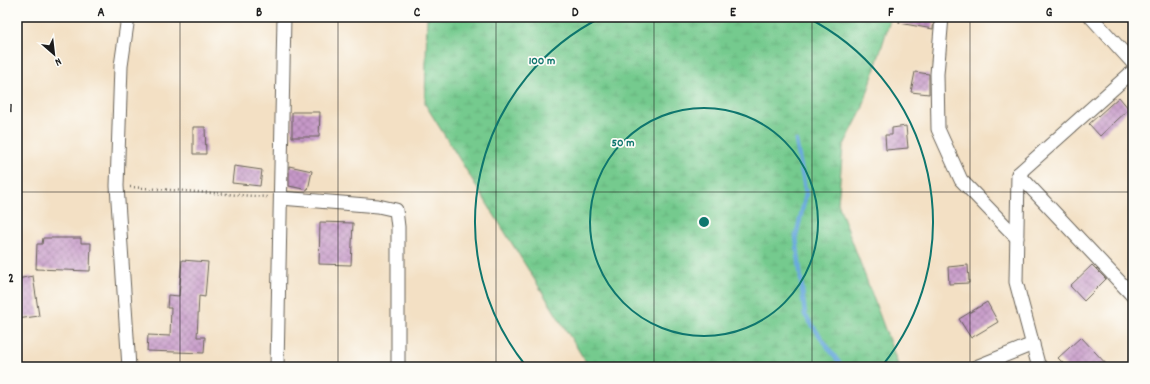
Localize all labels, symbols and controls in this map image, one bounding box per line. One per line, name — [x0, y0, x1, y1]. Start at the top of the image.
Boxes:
text: A — [97, 4, 105, 23]
text: B — [256, 4, 262, 23]
text: C — [414, 4, 421, 23]
text: D — [572, 4, 579, 23]
text: E — [730, 4, 737, 23]
text: F — [888, 4, 894, 23]
text: G — [1046, 4, 1053, 23]
north arrow — [34, 34, 74, 74]
text: N — [51, 53, 64, 70]
text: 100 m — [529, 53, 555, 70]
text: 1 — [10, 100, 13, 119]
text: 50 m — [611, 135, 635, 152]
centre of rings — [697, 215, 711, 229]
text: 2 — [8, 270, 14, 289]

